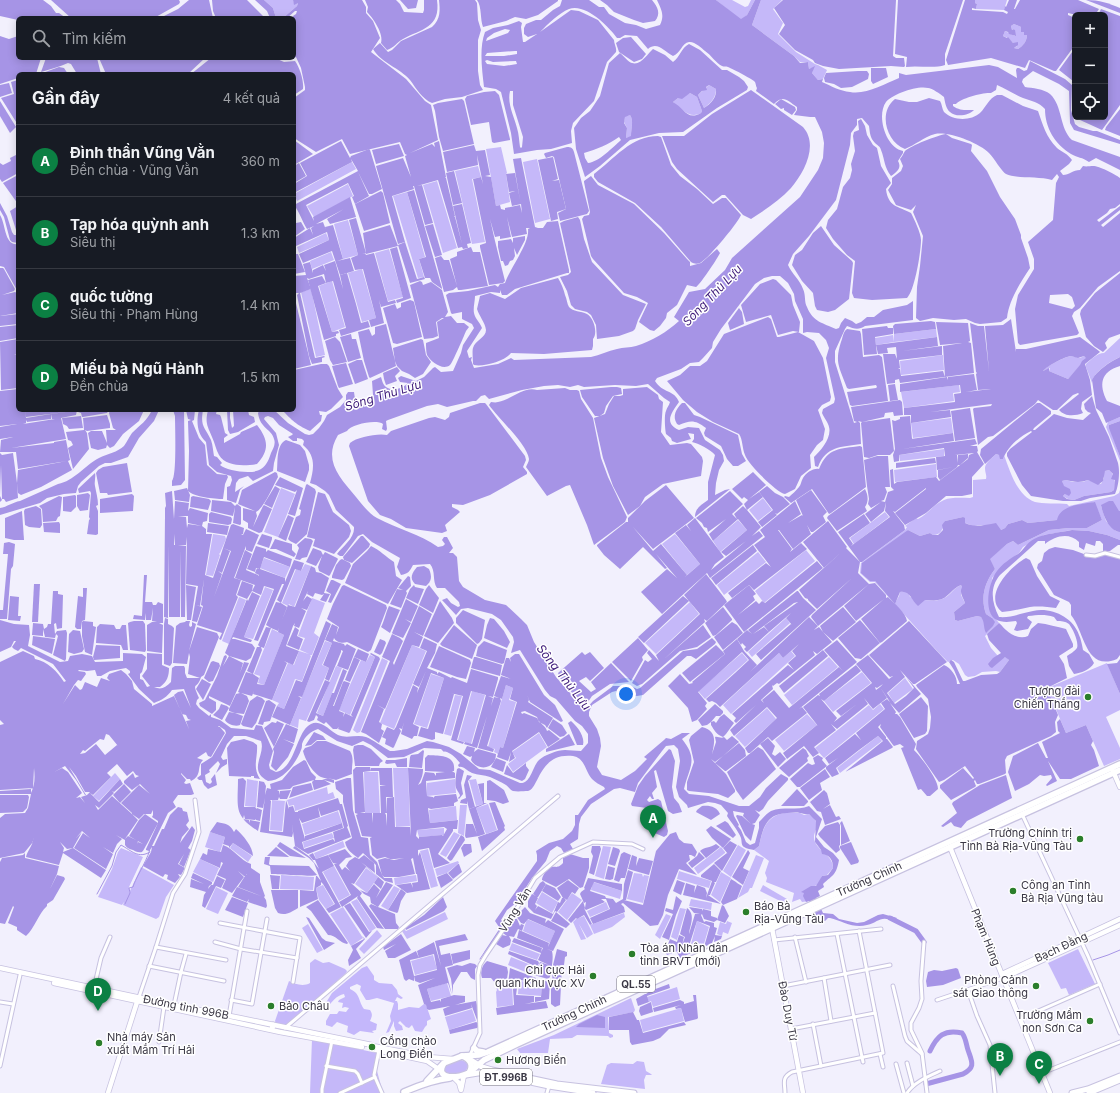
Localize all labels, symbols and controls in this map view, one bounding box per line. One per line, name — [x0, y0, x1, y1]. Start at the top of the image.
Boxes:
map controls — [1072, 12, 1108, 120]
button: + — [1072, 12, 1108, 48]
search box — [16, 16, 296, 60]
icon: search — [30, 27, 52, 49]
text: Tìm kiếm — [62, 29, 126, 48]
button: − — [1072, 48, 1108, 84]
button: locate — [1072, 84, 1108, 120]
text: Gần đây — [32, 88, 100, 108]
text: 4 kết quả — [223, 90, 280, 106]
text: Đình thần Vũng Vằn — [70, 143, 215, 162]
text: A — [40, 153, 50, 169]
text: 360 m — [241, 153, 280, 169]
text: Đền chùa · Vũng Vằn — [70, 162, 199, 178]
text: Tạp hóa quỳnh anh — [70, 215, 209, 234]
text: B — [41, 225, 49, 241]
text: 1.3 km — [241, 225, 280, 241]
text: Siêu thị — [70, 234, 116, 250]
water label: Sông Thủ Lựu — [679, 261, 745, 329]
text: quốc tường — [70, 287, 153, 306]
text: C — [40, 297, 50, 313]
text: 1.4 km — [240, 297, 280, 313]
text: Siêu thị · Phạm Hùng — [70, 306, 198, 322]
text: Miếu bà Ngũ Hành — [70, 359, 204, 378]
text: D — [40, 369, 50, 385]
text: 1.5 km — [241, 369, 280, 385]
water label: Sông Thủ Lựu — [343, 376, 423, 414]
text: Đền chùa — [70, 378, 128, 394]
water label: Sông Thủ Lựu — [534, 641, 594, 713]
your location — [616, 684, 636, 704]
place label: Tượng đài Chiến Thắng — [1014, 684, 1080, 711]
marker: Tượng đài Chiến Thắng — [1083, 692, 1093, 702]
pin: A — [640, 805, 666, 838]
place label: Trường Chính trị Tỉnh Bà Rịa-Vũng Tàu — [960, 826, 1072, 853]
marker: Trường Chính trị Tỉnh Bà Rịa-Vũng Tàu — [1075, 834, 1085, 844]
street label: Trường Chinh — [834, 858, 904, 900]
place label: Công an Tỉnh Bà Rịa Vũng tàu — [1021, 878, 1103, 905]
street label: Vũng Vằn — [496, 885, 534, 935]
marker: Công an Tỉnh Bà Rịa Vũng tàu — [1008, 886, 1018, 896]
place label: Báo Bà Rịa-Vũng Tàu — [754, 899, 824, 926]
street label: Phạm Hùng — [968, 906, 1004, 968]
marker: Báo Bà Rịa-Vũng Tàu — [741, 907, 751, 917]
street label: Bạch Đằng — [1032, 929, 1090, 965]
place label: Tòa án Nhân dân tỉnh BRVT (mới) — [640, 941, 728, 968]
marker: Tòa án Nhân dân tỉnh BRVT (mới) — [627, 949, 637, 959]
place label: Chi cục Hải quan Khu vực XV — [495, 963, 585, 990]
marker: Chi cục Hải quan Khu vực XV — [588, 971, 598, 981]
place label: Phòng Cảnh sát Giao thông — [953, 973, 1028, 1000]
road number: QL.55 — [617, 976, 655, 992]
pin: D — [85, 978, 111, 1011]
street label: Đào Duy Từ — [775, 980, 801, 1042]
marker: Phòng Cảnh sát Giao thông — [1031, 981, 1041, 991]
street label: Đường tỉnh 996B — [142, 992, 230, 1022]
street label: Trường Chinh — [539, 992, 609, 1034]
place label: Bảo Châu — [279, 999, 329, 1013]
marker: Bảo Châu — [266, 1001, 276, 1011]
place label: Trường Mầm non Sơn Ca — [1016, 1008, 1082, 1035]
marker: Trường Mầm non Sơn Ca — [1085, 1016, 1095, 1026]
place label: Nhà máy Sản xuất Mắm Trí Hải — [107, 1030, 195, 1057]
place label: Cổng chào Long Điền — [380, 1034, 437, 1061]
marker: Nhà máy Sản xuất Mắm Trí Hải — [94, 1038, 104, 1048]
marker: Cổng chào Long Điền — [367, 1042, 377, 1052]
pin: B — [987, 1043, 1013, 1076]
pin: C — [1026, 1051, 1052, 1084]
place label: Hương Biển — [506, 1053, 566, 1067]
marker: Hương Biển — [493, 1055, 503, 1065]
road number: ĐT.996B — [480, 1069, 532, 1085]

